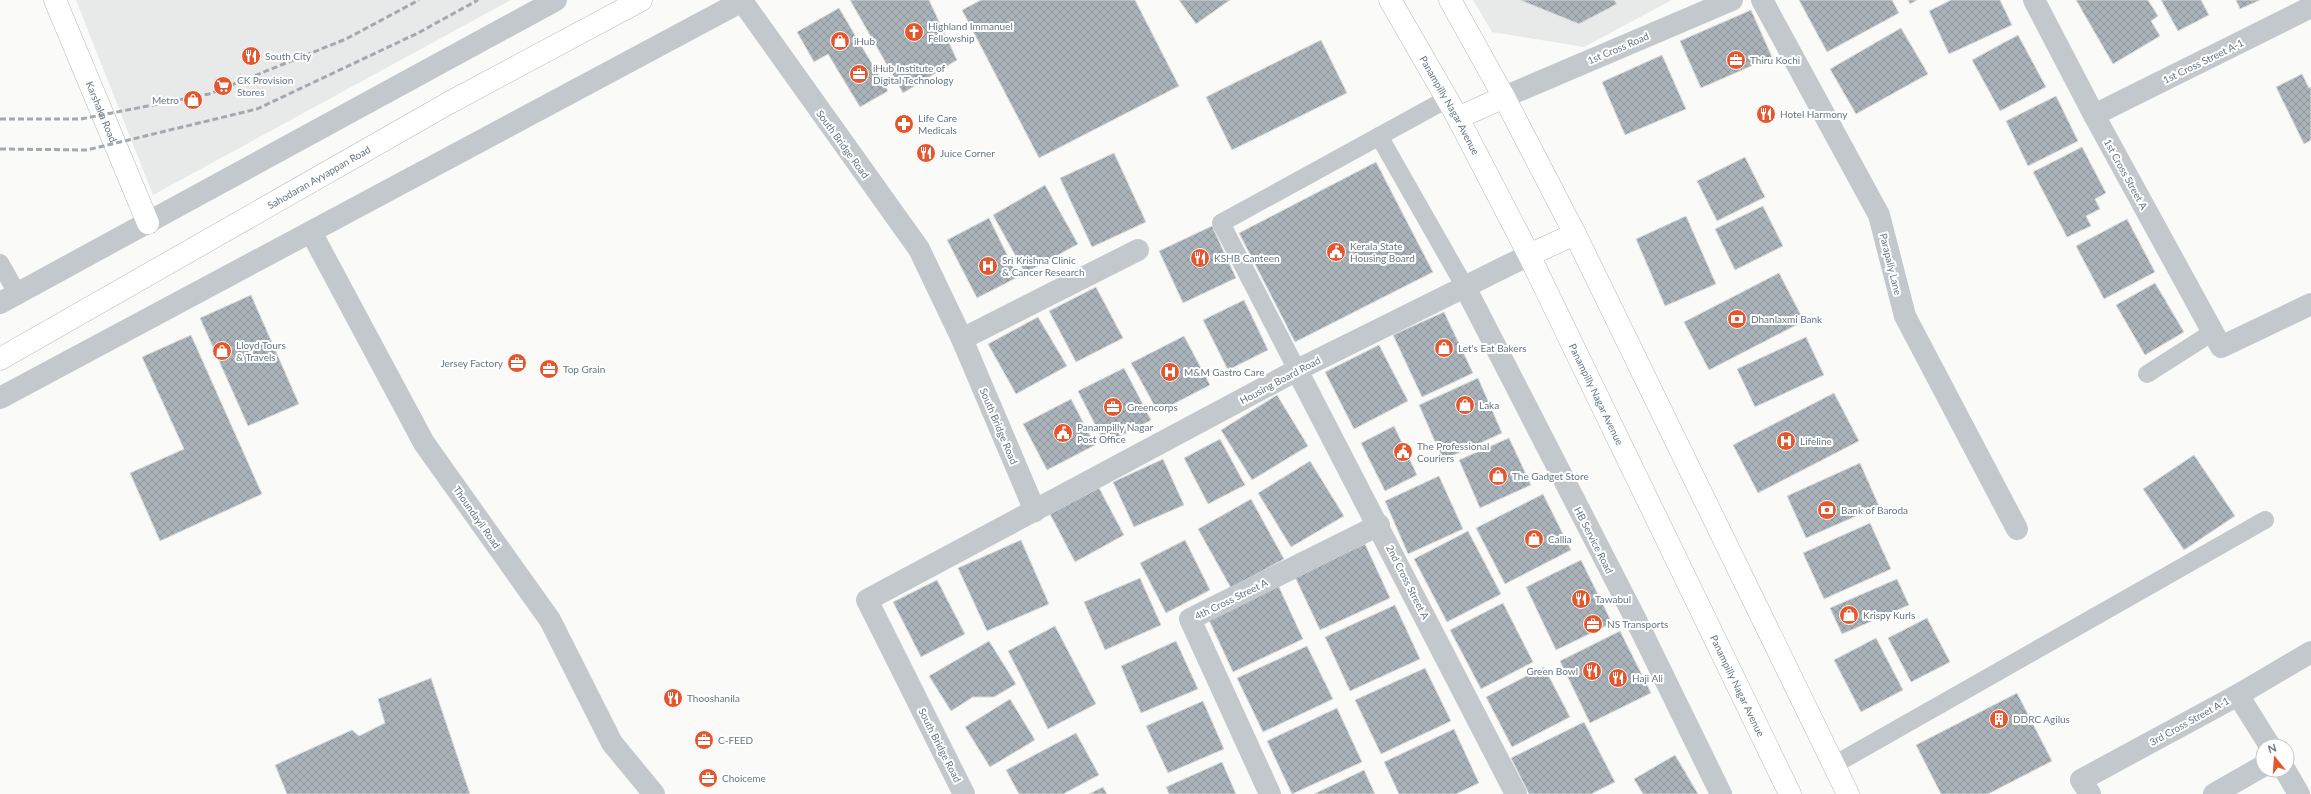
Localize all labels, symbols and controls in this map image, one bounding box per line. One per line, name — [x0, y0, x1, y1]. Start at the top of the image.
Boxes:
place label: Highland Immanuel Fellowship — [928, 20, 1013, 44]
church icon: Highland Immanuel Fellowship — [903, 21, 925, 43]
shop icon: iHub — [829, 30, 851, 52]
street label: 1st Cross Road — [1586, 30, 1650, 66]
place label: iHub — [854, 35, 875, 47]
street label: 1st Cross Street A-1 — [2161, 36, 2245, 86]
restaurant icon: South City — [240, 45, 262, 67]
office icon: Thiru Kochi — [1725, 49, 1747, 71]
place label: South City — [265, 50, 312, 62]
street label: Panampilly Nagar Avenue — [1417, 54, 1482, 157]
place label: Thiru Kochi — [1750, 54, 1800, 66]
place label: iHub Institute of Digital Technology — [873, 62, 954, 86]
office icon: iHub Institute of Digital Technology — [848, 63, 870, 85]
place label: CK Provision Stores — [237, 74, 293, 98]
supermarket icon: CK Provision Stores — [212, 75, 234, 97]
street label: Karshaka Road — [84, 79, 120, 144]
shop icon: Metro — [182, 89, 204, 111]
place label: Metro — [152, 94, 179, 106]
restaurant icon: Hotel Harmony — [1755, 103, 1777, 125]
street label: South Bridge Road — [814, 107, 872, 181]
place label: Hotel Harmony — [1780, 108, 1848, 120]
place label: Life Care Medicals — [918, 112, 957, 136]
pharmacy icon: Life Care Medicals — [893, 113, 915, 135]
street label: 1st Cross Street A — [2102, 137, 2150, 211]
restaurant icon: Juice Corner — [915, 142, 937, 164]
street label: Sahodaran Ayyappan Road — [265, 143, 372, 211]
place label: Juice Corner — [940, 147, 995, 159]
street label: Parapally Lane — [1878, 232, 1904, 296]
place label: Kerala State Housing Board — [1350, 240, 1415, 264]
public building icon: Kerala State Housing Board — [1325, 241, 1347, 263]
restaurant icon: KSHB Canteen — [1189, 247, 1211, 269]
place label: KSHB Canteen — [1214, 252, 1280, 264]
place label: Sri Krishna Clinic & Cancer Research — [1002, 254, 1084, 278]
hospital icon: Sri Krishna Clinic & Cancer Research — [977, 255, 999, 277]
bank icon: Dhanlaxmi Bank — [1726, 308, 1748, 330]
place label: Dhanlaxmi Bank — [1751, 313, 1823, 325]
shop icon: Let's Eat Bakers — [1433, 337, 1455, 359]
place label: Lloyd Tours & Travels — [236, 339, 286, 363]
shop icon: Lloyd Tours & Travels — [211, 340, 233, 362]
street label: Panampilly Nagar Avenue — [1567, 341, 1626, 447]
place label: Let's Eat Bakers — [1458, 342, 1527, 354]
office icon: Jersey Factory — [506, 352, 528, 374]
street label: Housing Board Road — [1238, 354, 1322, 406]
place label: Jersey Factory — [440, 357, 504, 369]
office icon: Top Grain — [538, 358, 560, 380]
hospital icon: M&M Gastro Care — [1159, 361, 1181, 383]
place label: Top Grain — [563, 363, 605, 375]
place label: M&M Gastro Care — [1184, 366, 1264, 378]
street label: South Bridge Road — [978, 386, 1020, 466]
shop icon: Laka — [1454, 394, 1476, 416]
office icon: Greencorps — [1102, 396, 1124, 418]
place label: Laka — [1479, 399, 1499, 411]
place label: Greencorps — [1127, 401, 1178, 413]
place label: Panampilly Nagar Post Office — [1077, 421, 1153, 445]
public building icon: Panampilly Nagar Post Office — [1052, 422, 1074, 444]
hospital icon: Lifeline — [1775, 430, 1797, 452]
place label: Lifeline — [1800, 435, 1832, 447]
place label: The Professional Couriers — [1417, 440, 1489, 464]
public building icon: The Professional Couriers — [1392, 441, 1414, 463]
shop icon: The Gadget Store — [1487, 465, 1509, 487]
place label: The Gadget Store — [1512, 470, 1589, 482]
street label: Thoundayil Road — [451, 484, 503, 550]
bank icon: Bank of Baroda — [1816, 499, 1838, 521]
place label: Bank of Baroda — [1841, 504, 1908, 516]
street label: HB Service Road — [1572, 505, 1616, 575]
shop icon: Callia — [1523, 528, 1545, 550]
place label: Callia — [1548, 533, 1572, 545]
street label: 2nd Cross Street A — [1384, 543, 1432, 621]
street label: 4th Cross Street A — [1192, 576, 1270, 622]
restaurant icon: Tawabul — [1570, 588, 1592, 610]
place label: Tawabul — [1595, 593, 1631, 605]
shop icon: Krispy Kurls — [1838, 604, 1860, 626]
place label: Krispy Kurls — [1863, 609, 1915, 621]
office icon: NS Transports — [1582, 613, 1604, 635]
place label: NS Transports — [1607, 618, 1668, 630]
street label: Panampilly Nagar Avenue — [1708, 633, 1767, 738]
restaurant icon: Green Bowl — [1581, 660, 1603, 682]
place label: Green Bowl — [1526, 665, 1578, 677]
restaurant icon: Haji Ali — [1607, 667, 1629, 689]
place label: Haji Ali — [1632, 672, 1663, 684]
restaurant icon: Thooshanila — [662, 687, 684, 709]
place label: Thooshanila — [687, 692, 740, 704]
street label: 3rd Cross Street A-1 — [2147, 694, 2231, 748]
street label: South Bridge Road — [916, 706, 964, 784]
building icon: DDRC Agilus — [1988, 708, 2010, 730]
place label: DDRC Agilus — [2013, 713, 2070, 725]
office icon: C-FEED — [693, 729, 715, 751]
place label: C-FEED — [718, 734, 754, 746]
north arrow — [2255, 738, 2295, 778]
text: N — [2266, 741, 2278, 755]
office icon: Choiceme — [697, 767, 719, 789]
place label: Choiceme — [722, 772, 766, 784]

